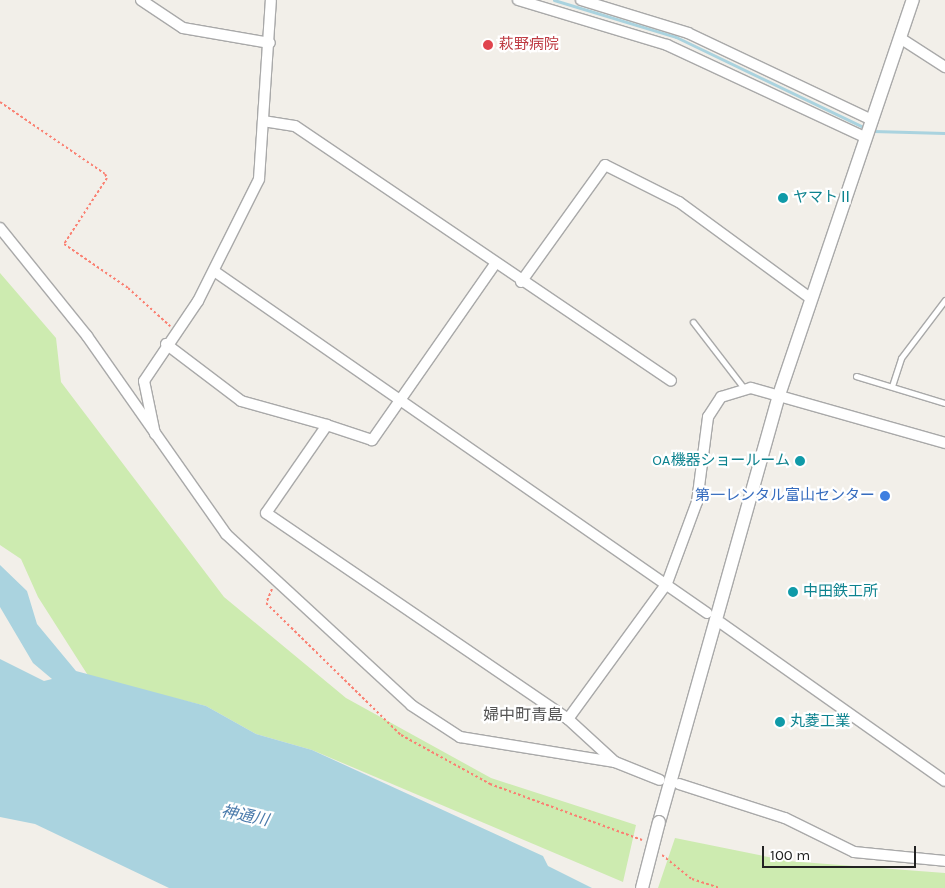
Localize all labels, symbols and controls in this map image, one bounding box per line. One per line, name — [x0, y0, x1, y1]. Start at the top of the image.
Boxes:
place label: 萩野病院 — [499, 36, 559, 54]
marker: 萩野病院 — [481, 38, 495, 52]
place label: ヤマトⅡ — [793, 189, 853, 207]
marker: ヤマトⅡ — [777, 192, 789, 204]
place label: OA機器ショールーム — [652, 452, 790, 470]
marker: OA機器ショールーム — [794, 455, 806, 467]
place label: 第一レンタル富山センター — [695, 487, 875, 505]
marker: 第一レンタル富山センター — [879, 490, 891, 502]
place label: 中田鉄工所 — [803, 583, 878, 601]
marker: 中田鉄工所 — [787, 586, 799, 598]
district label: 婦中町青島 — [483, 705, 563, 725]
place label: 丸菱工業 — [790, 713, 850, 731]
marker: 丸菱工業 — [774, 716, 786, 728]
water label: 神通川 — [220, 802, 270, 830]
scale bar — [765, 836, 919, 868]
text: 100 m — [770, 846, 810, 864]

